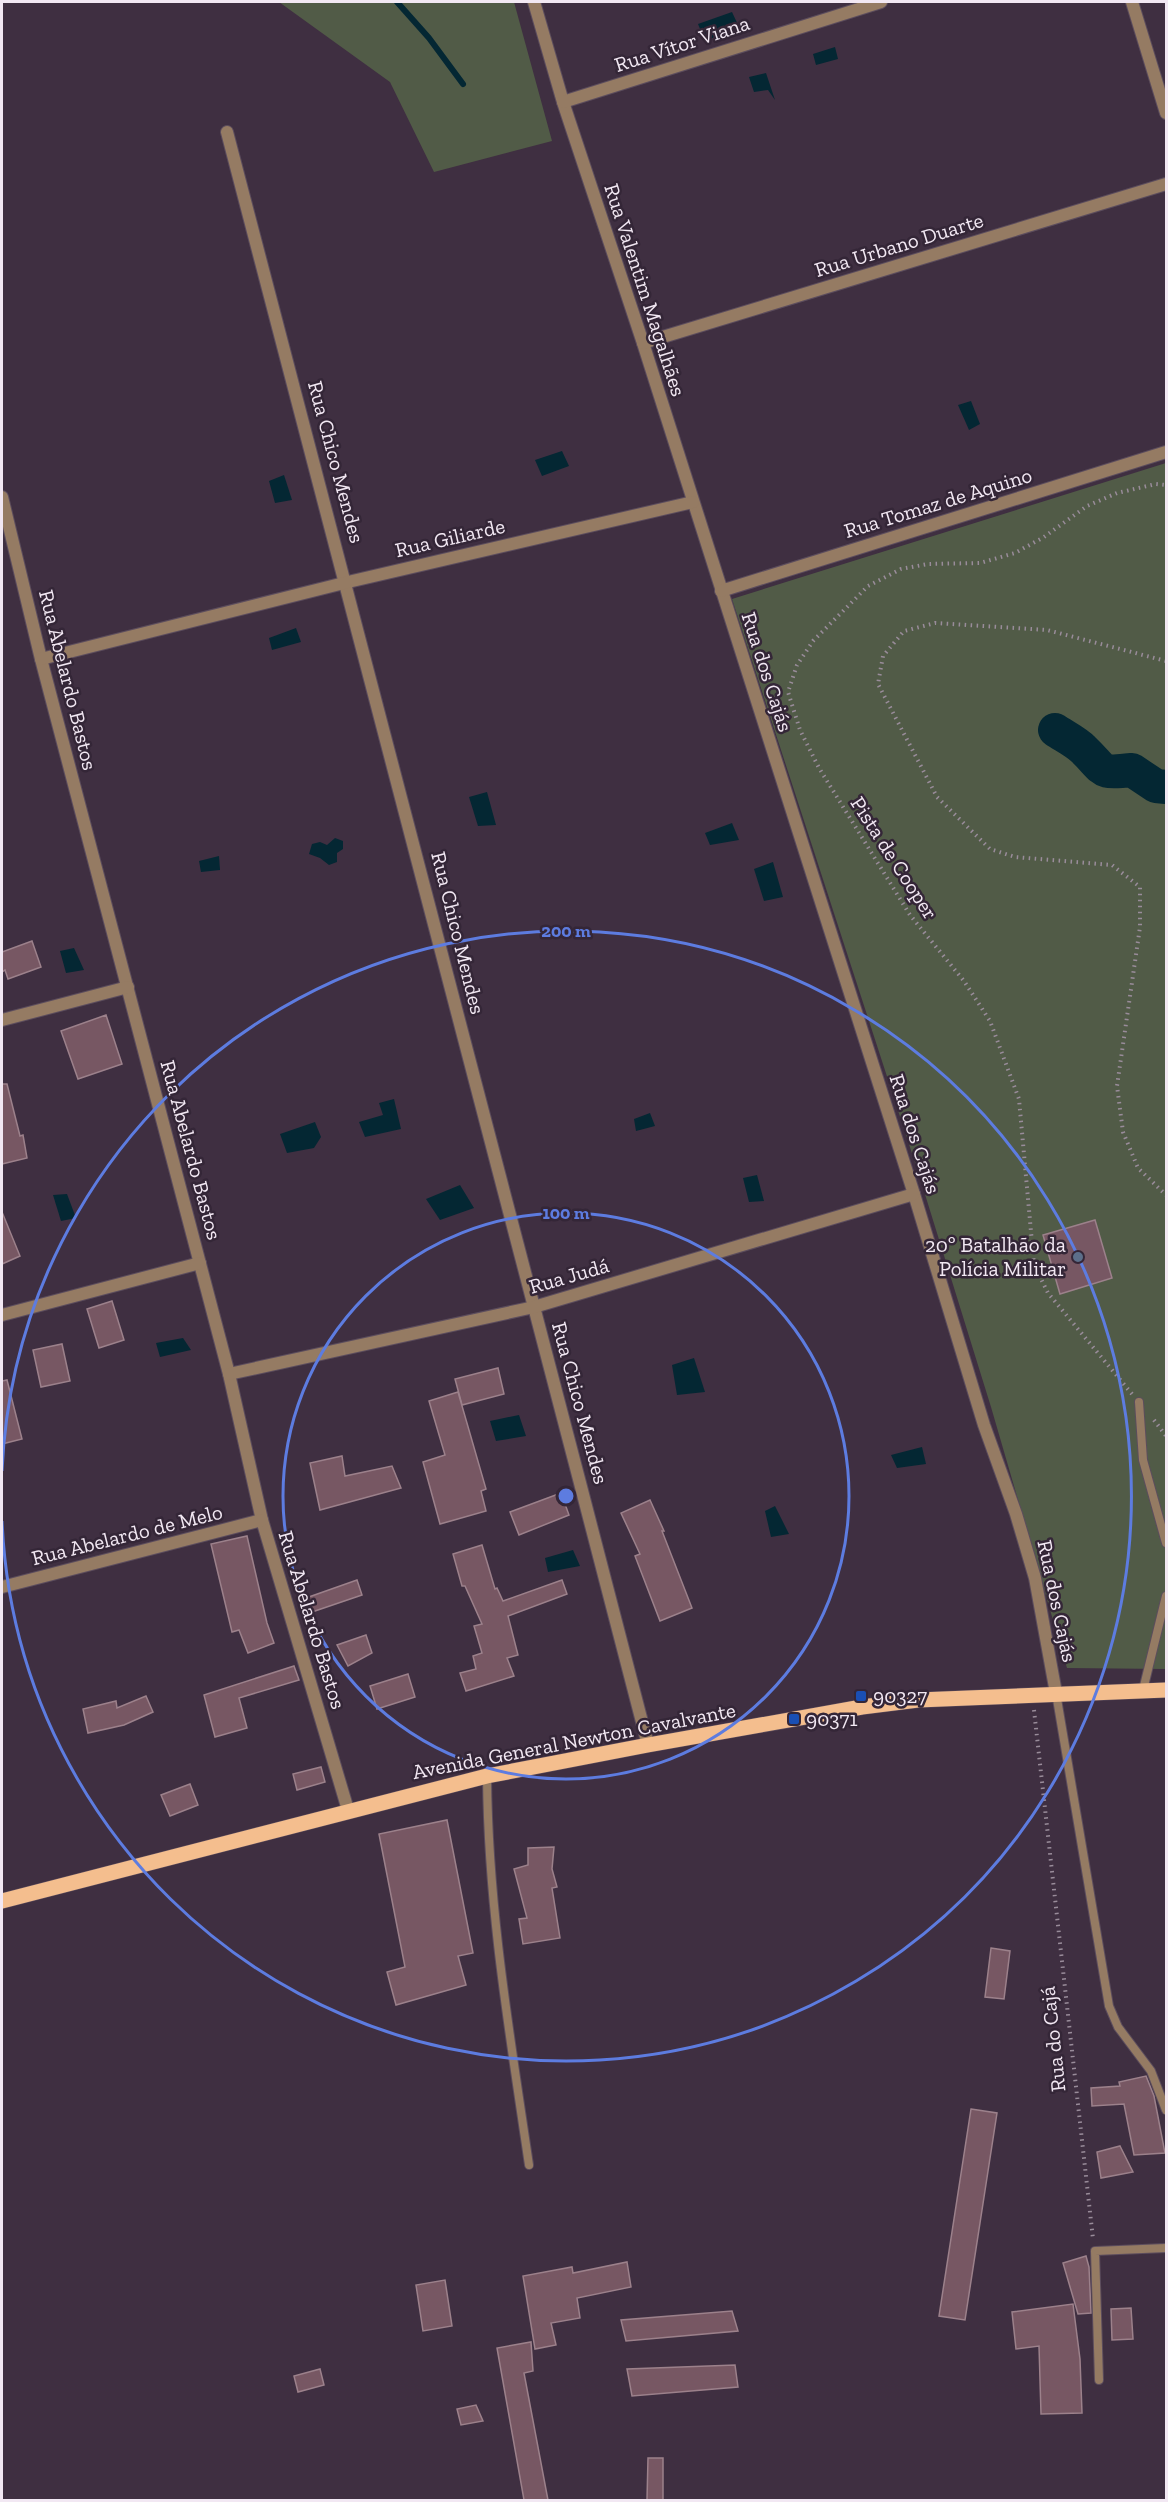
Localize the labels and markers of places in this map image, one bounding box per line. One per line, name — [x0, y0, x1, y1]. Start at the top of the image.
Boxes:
place label: 20º Batalhão da Polícia Militar — [925, 1232, 1066, 1281]
marker: 20º Batalhão da Polícia Militar — [1071, 1250, 1085, 1264]
centre of rings — [556, 1486, 576, 1506]
place label: 90327 — [873, 1683, 927, 1708]
marker: 90327 — [854, 1689, 868, 1703]
place label: 90371 — [806, 1706, 858, 1731]
marker: 90371 — [787, 1712, 801, 1726]

